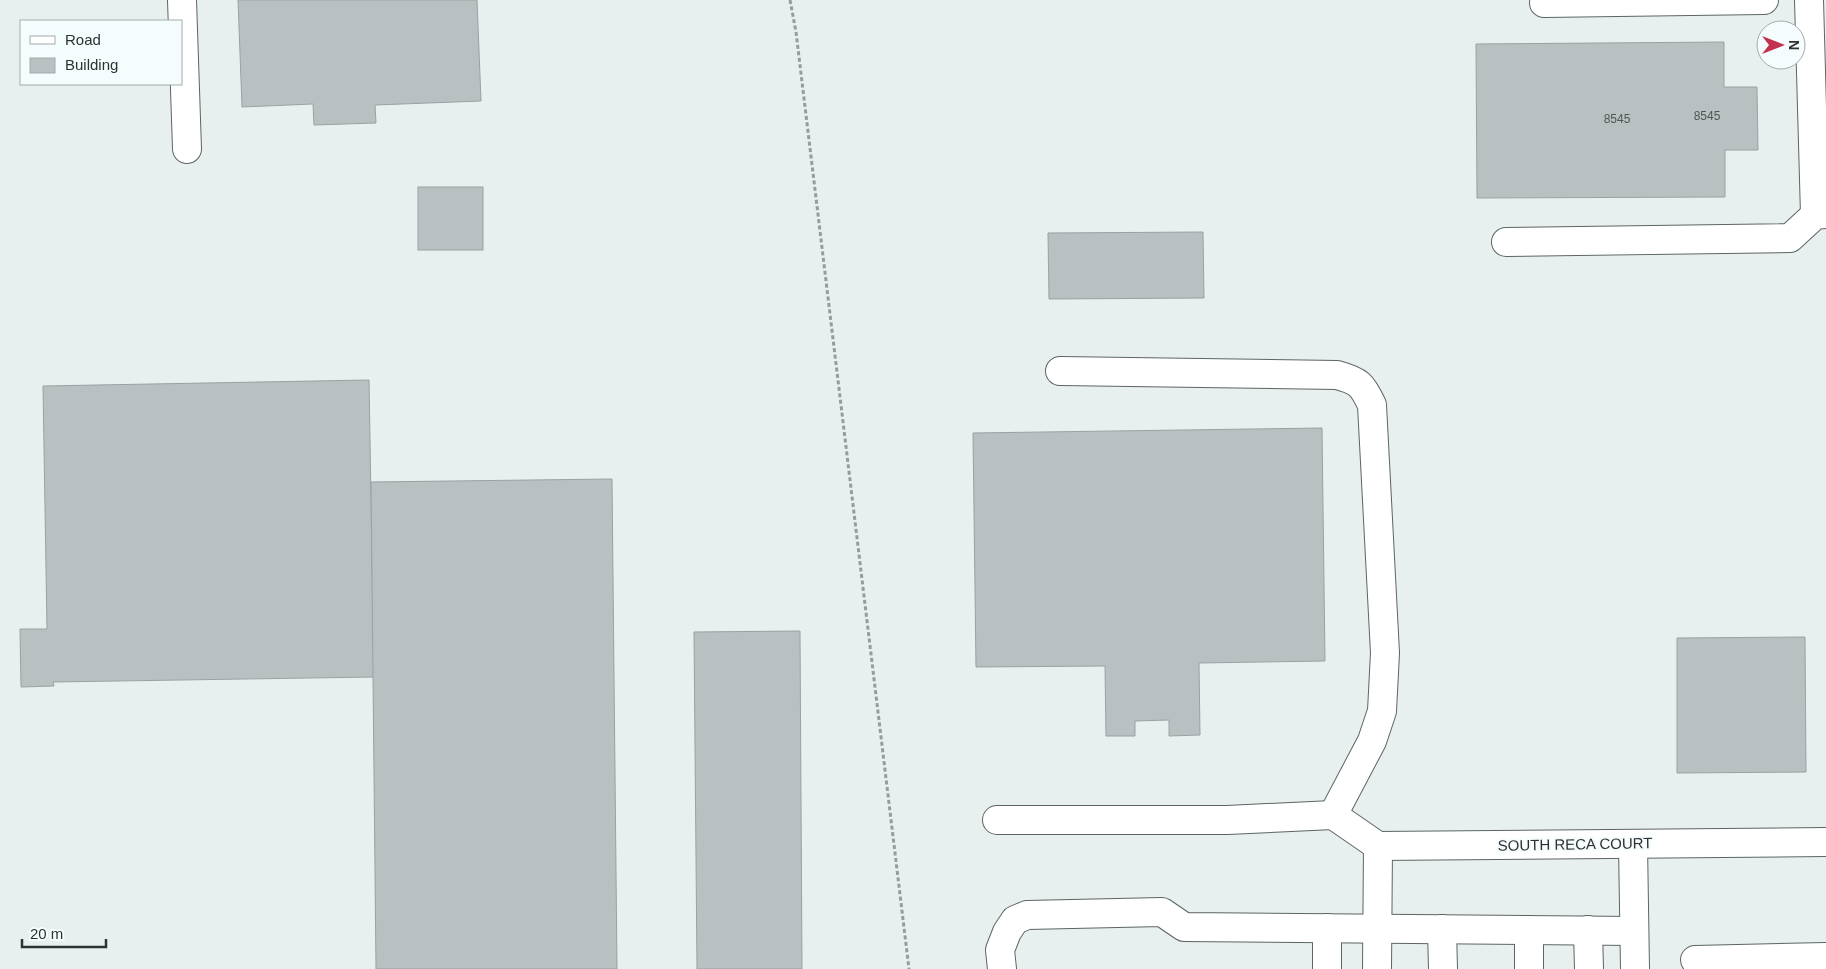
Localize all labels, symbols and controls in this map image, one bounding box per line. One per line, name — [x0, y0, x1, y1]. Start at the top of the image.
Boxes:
legend — [20, 20, 182, 85]
north arrow — [1756, 20, 1806, 70]
text: Road — [65, 31, 101, 48]
text: N — [1786, 40, 1802, 50]
text: Building — [65, 56, 118, 73]
house number: 8545 — [1694, 109, 1721, 123]
house number: 8545 — [1604, 112, 1631, 126]
street label: SOUTH RECA COURT — [1497, 834, 1653, 854]
scale bar — [22, 916, 106, 948]
text: 20 m — [30, 925, 63, 942]

